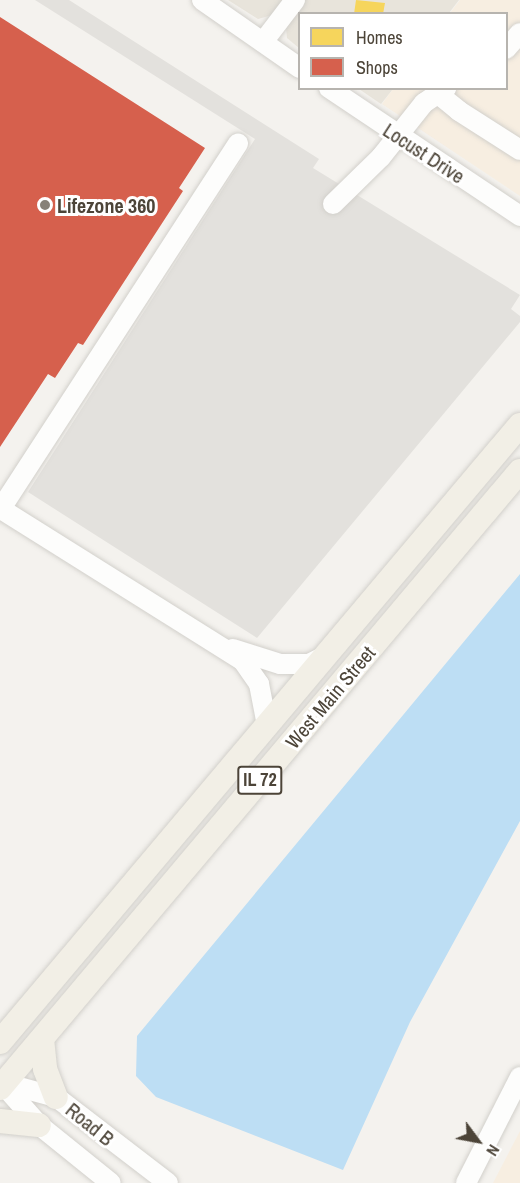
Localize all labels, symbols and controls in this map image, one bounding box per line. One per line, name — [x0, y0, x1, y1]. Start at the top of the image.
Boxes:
legend — [298, 12, 508, 90]
text: Homes — [356, 25, 403, 50]
text: Shops — [356, 55, 398, 80]
street label: Locust Drive — [379, 118, 469, 188]
place label: Lifezone 360 — [57, 193, 155, 217]
marker: Lifezone 360 — [38, 198, 52, 212]
street label: West Main Street — [280, 641, 380, 753]
road number: IL 72 — [236, 765, 284, 795]
street label: Road B — [61, 1097, 119, 1151]
north arrow — [448, 1111, 508, 1171]
text: N — [481, 1141, 505, 1160]

